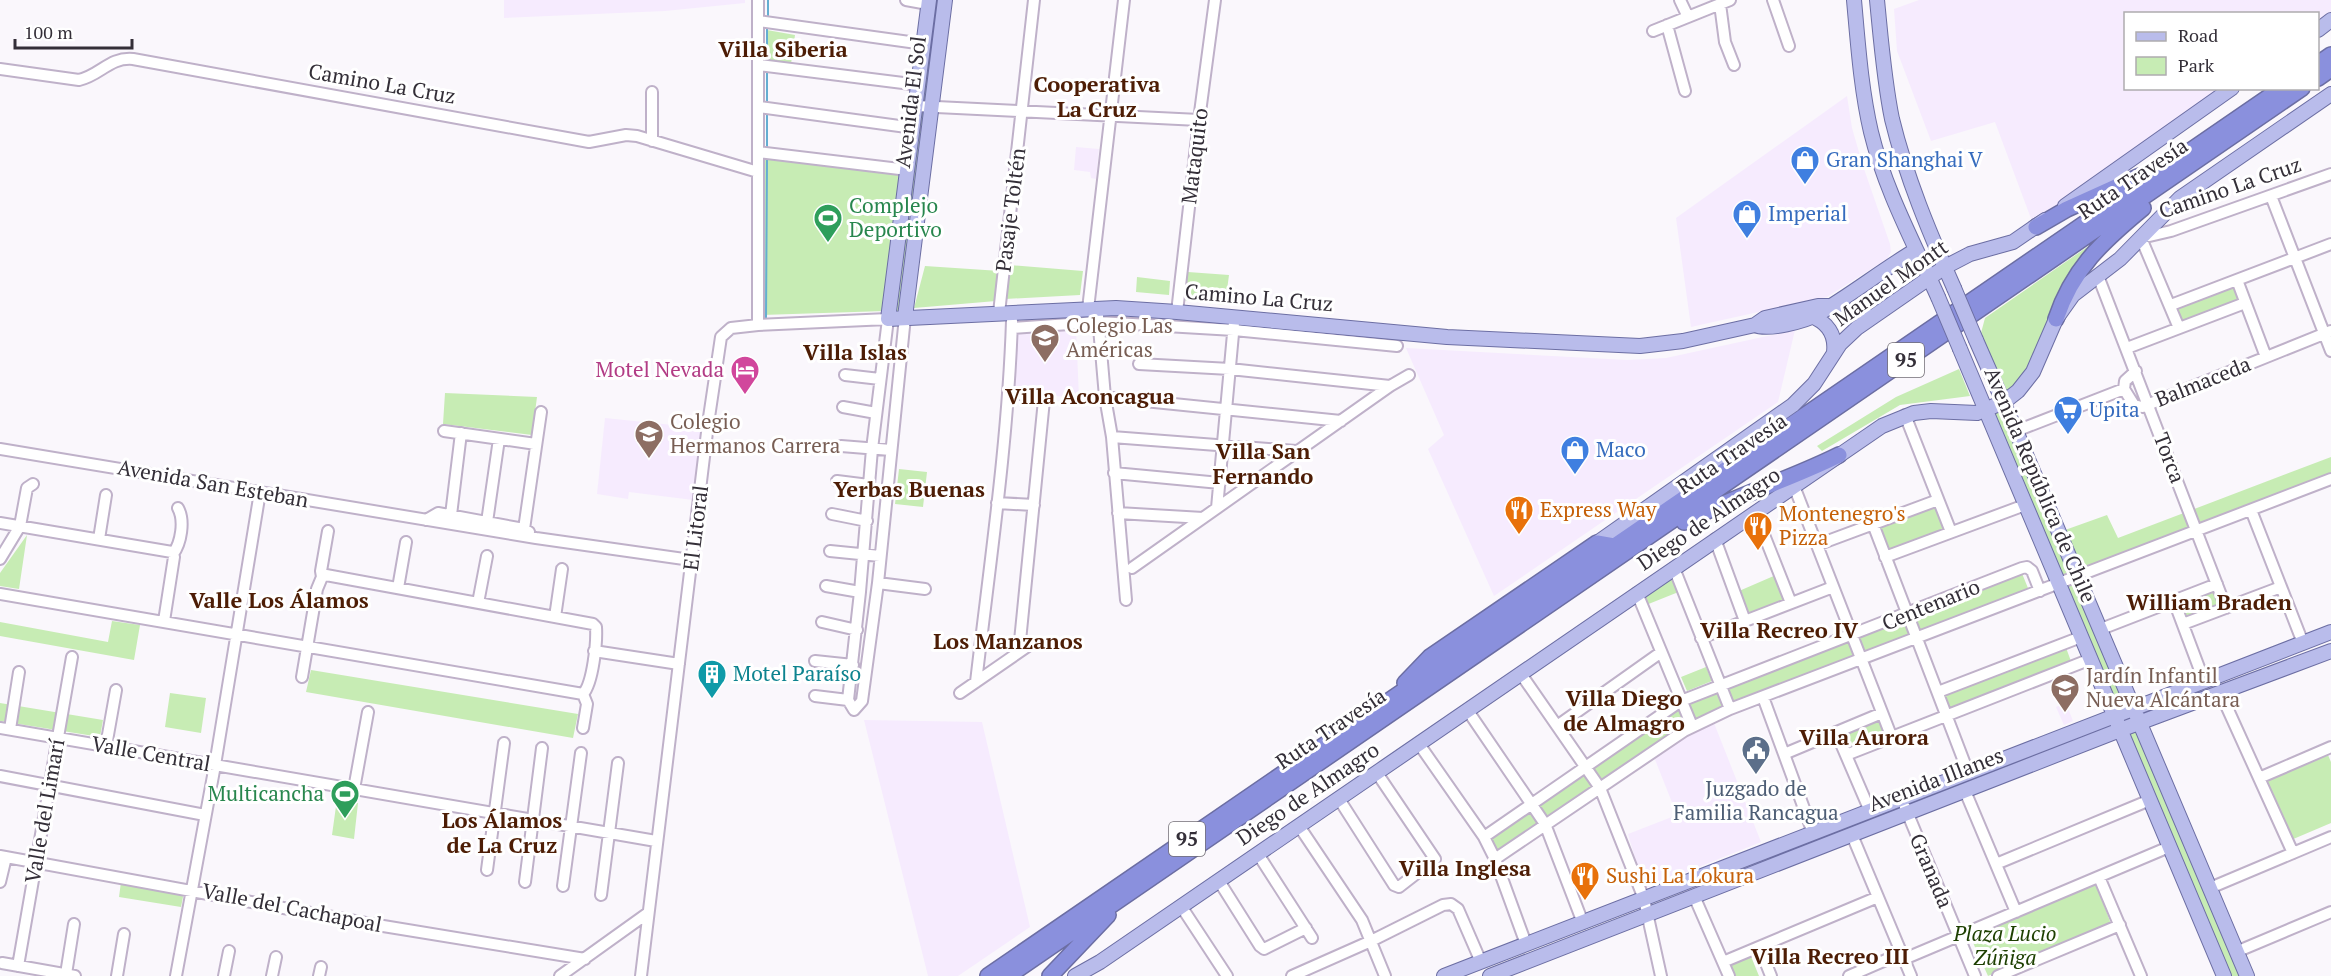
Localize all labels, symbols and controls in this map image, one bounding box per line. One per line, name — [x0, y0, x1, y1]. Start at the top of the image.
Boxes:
scale bar — [15, 12, 132, 50]
legend — [2124, 12, 2319, 90]
text: 100 m — [24, 20, 73, 44]
text: Road — [2178, 23, 2218, 47]
district label: Villa Siberia — [718, 34, 848, 63]
street label: Avenida El Sol — [888, 34, 932, 169]
text: Park — [2178, 53, 2215, 77]
street label: Camino La Cruz — [306, 56, 458, 110]
district label: Cooperativa La Cruz — [1033, 69, 1161, 123]
street label: Mataquito — [1174, 106, 1214, 205]
street label: Ruta Travesía — [2072, 131, 2193, 225]
shop icon: Gran Shanghai V — [1789, 144, 1821, 186]
place label: Gran Shanghai V — [1826, 145, 1983, 173]
street label: Pasaje Toltén — [988, 146, 1032, 274]
street label: Camino La Cruz — [2155, 150, 2305, 225]
place label: Complejo Deportivo — [849, 191, 942, 243]
shop icon: Imperial — [1731, 198, 1763, 240]
place label: Imperial — [1768, 199, 1847, 227]
sports icon: Complejo Deportivo — [812, 202, 844, 244]
street label: Manuel Montt — [1828, 232, 1953, 332]
street label: Camino La Cruz — [1184, 277, 1334, 317]
place label: Colegio Las Américas — [1066, 311, 1173, 363]
school or university icon: Colegio Las Américas — [1029, 322, 1061, 364]
district label: Villa Islas — [803, 337, 907, 366]
road number: 95 — [1888, 343, 1924, 377]
street label: Balmaceda — [2151, 349, 2255, 413]
hotel icon: Motel Nevada — [729, 354, 761, 396]
place label: Motel Nevada — [596, 355, 724, 383]
street label: Avenida República de Chile — [1979, 363, 2103, 607]
district label: Villa Aconcagua — [1005, 381, 1175, 410]
supermarket icon: Upita — [2052, 394, 2084, 436]
place label: Upita — [2089, 395, 2140, 423]
street label: Ruta Travesía — [1671, 406, 1792, 500]
place label: Colegio Hermanos Carrera — [670, 407, 841, 459]
school or university icon: Colegio Hermanos Carrera — [633, 418, 665, 460]
street label: Torca — [2148, 428, 2192, 487]
shop icon: Maco — [1559, 434, 1591, 476]
place label: Maco — [1596, 435, 1646, 463]
district label: Villa San Fernando — [1213, 436, 1313, 490]
street label: Avenida San Esteban — [115, 452, 311, 514]
street label: Diego de Almagro — [1632, 460, 1785, 576]
district label: Yerbas Buenas — [833, 474, 985, 503]
street label: El Litoral — [676, 484, 714, 572]
restaurant icon: Express Way — [1503, 494, 1535, 536]
place label: Express Way — [1540, 495, 1657, 523]
place label: Montenegro's Pizza — [1779, 499, 1906, 551]
restaurant icon: Montenegro's Pizza — [1742, 510, 1774, 552]
street label: Centenario — [1877, 572, 1984, 636]
district label: Valle Los Álamos — [189, 585, 369, 614]
district label: William Braden — [2126, 587, 2292, 616]
district label: Villa Recreo IV — [1700, 615, 1859, 644]
district label: Los Manzanos — [933, 626, 1083, 655]
building icon: Motel Paraíso — [696, 658, 728, 700]
place label: Motel Paraíso — [733, 659, 861, 687]
place label: Jardín Infantil Nueva Alcántara — [2086, 661, 2241, 713]
school or university icon: Jardín Infantil Nueva Alcántara — [2049, 672, 2081, 714]
street label: Ruta Travesía — [1270, 681, 1391, 775]
district label: Villa Diego de Almagro — [1563, 683, 1685, 737]
district label: Villa Aurora — [1799, 722, 1929, 751]
street label: Valle Central — [89, 729, 213, 777]
public building icon: Juzgado de Familia Rancagua — [1740, 734, 1772, 776]
street label: Diego de Almagro — [1231, 735, 1384, 851]
street label: Valle del Limarí — [18, 736, 71, 885]
street label: Avenida Illanes — [1864, 740, 2007, 818]
place label: Juzgado de Familia Rancagua — [1673, 774, 1839, 826]
sports icon: Multicancha — [329, 778, 361, 820]
place label: Multicancha — [208, 779, 324, 807]
district label: Los Álamos de La Cruz — [442, 805, 562, 859]
road number: 95 — [1169, 822, 1205, 856]
street label: Granada — [1904, 829, 1960, 913]
district label: Villa Inglesa — [1399, 853, 1531, 882]
restaurant icon: Sushi La Lokura — [1569, 860, 1601, 902]
place label: Sushi La Lokura — [1606, 861, 1754, 889]
street label: Valle del Cachapoal — [200, 876, 384, 938]
park label: Plaza Lucio Zúñiga — [1952, 919, 2057, 971]
district label: Villa Recreo III — [1751, 941, 1909, 970]

